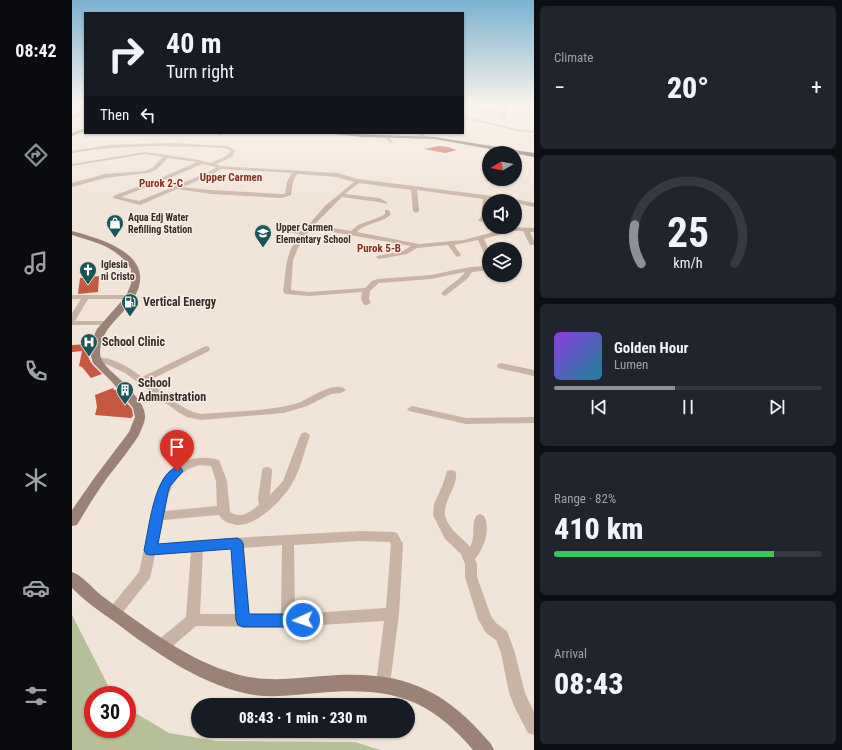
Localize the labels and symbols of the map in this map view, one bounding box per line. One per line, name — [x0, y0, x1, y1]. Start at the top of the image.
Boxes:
north arrow — [482, 146, 522, 186]
district label: Upper Carmen — [200, 171, 262, 184]
district label: Purok 2-C — [139, 177, 183, 190]
place label: Aqua Edj Water Refilling Station — [128, 212, 192, 235]
shop icon: Aqua Edj Water Refilling Station — [105, 213, 125, 238]
place label: Upper Carmen Elementary School — [276, 222, 351, 245]
school or university icon: Upper Carmen Elementary School — [253, 223, 273, 248]
district label: Purok 5-B — [357, 242, 401, 255]
place label: Iglesia ni Cristo — [101, 259, 135, 282]
church icon: Iglesia ni Cristo — [78, 260, 98, 285]
fuel station icon: Vertical Energy — [120, 292, 140, 317]
place label: Vertical Energy — [143, 295, 217, 309]
hospital icon: School Clinic — [79, 332, 99, 357]
place label: School Clinic — [102, 335, 165, 349]
place label: School Adminstration — [138, 376, 206, 404]
building icon: School Adminstration — [115, 380, 135, 405]
pin — [160, 430, 194, 471]
position arrow — [282, 599, 324, 641]
speed limit sign: 30 — [84, 686, 136, 738]

